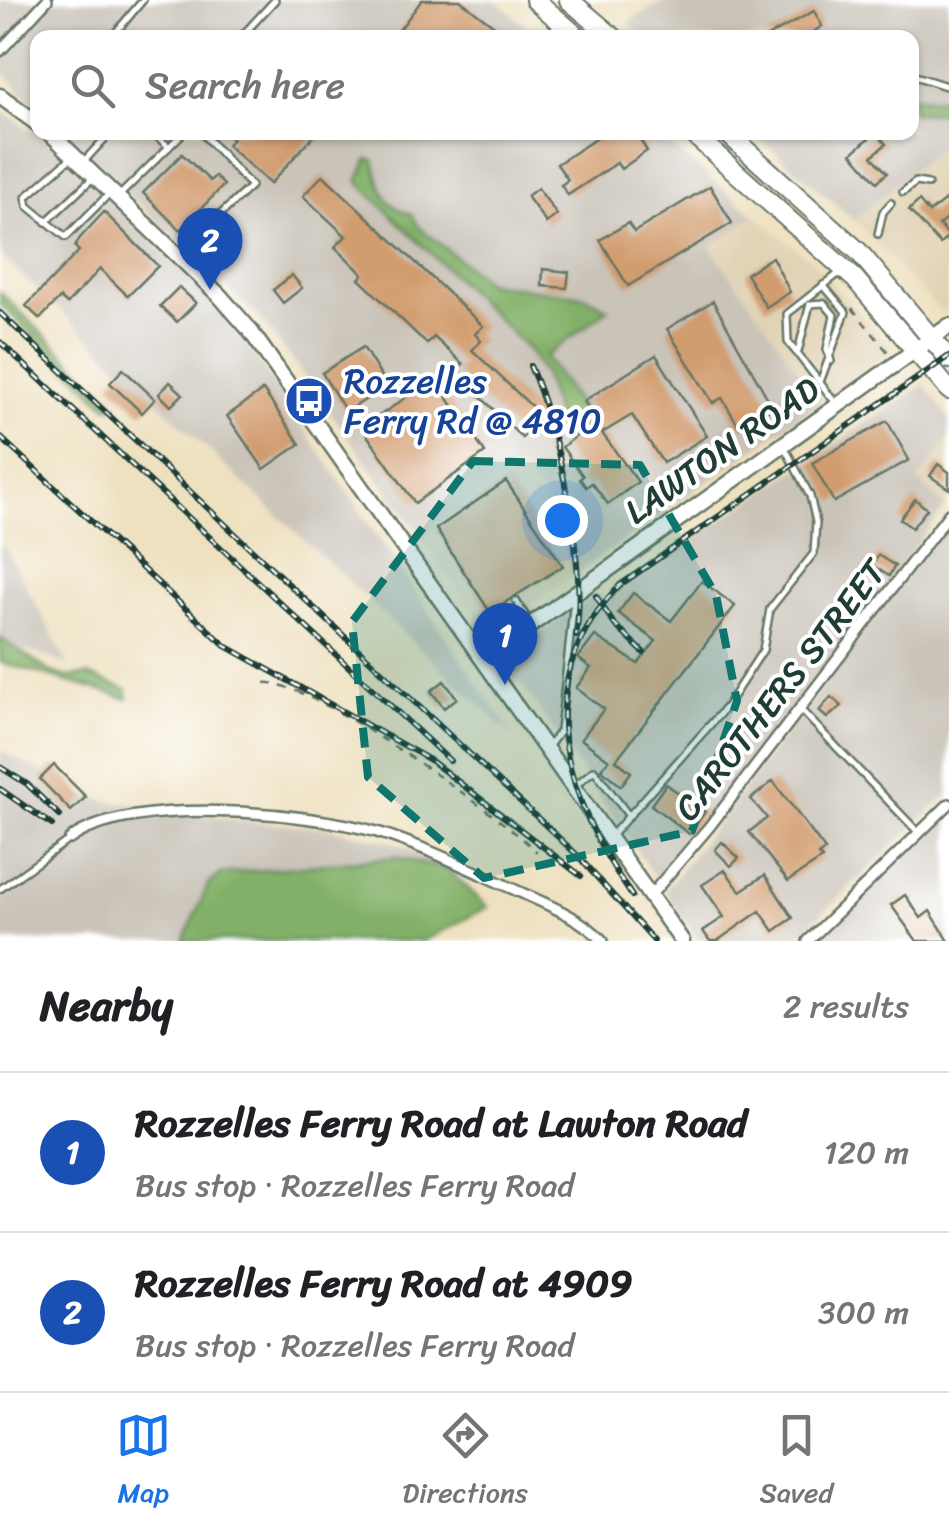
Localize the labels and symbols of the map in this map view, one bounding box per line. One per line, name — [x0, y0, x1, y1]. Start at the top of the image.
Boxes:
pin: 2 — [178, 208, 242, 290]
place label: Rozzelles Ferry Rd @ 4810 — [344, 350, 602, 452]
street label: LAWTON ROAD — [611, 359, 833, 541]
bus stop icon: Rozzelles Ferry Rd @ 4810 — [283, 375, 335, 427]
your location — [537, 495, 588, 546]
street label: CAROTHERS STREET — [657, 543, 904, 835]
pin: 1 — [472, 602, 538, 685]

